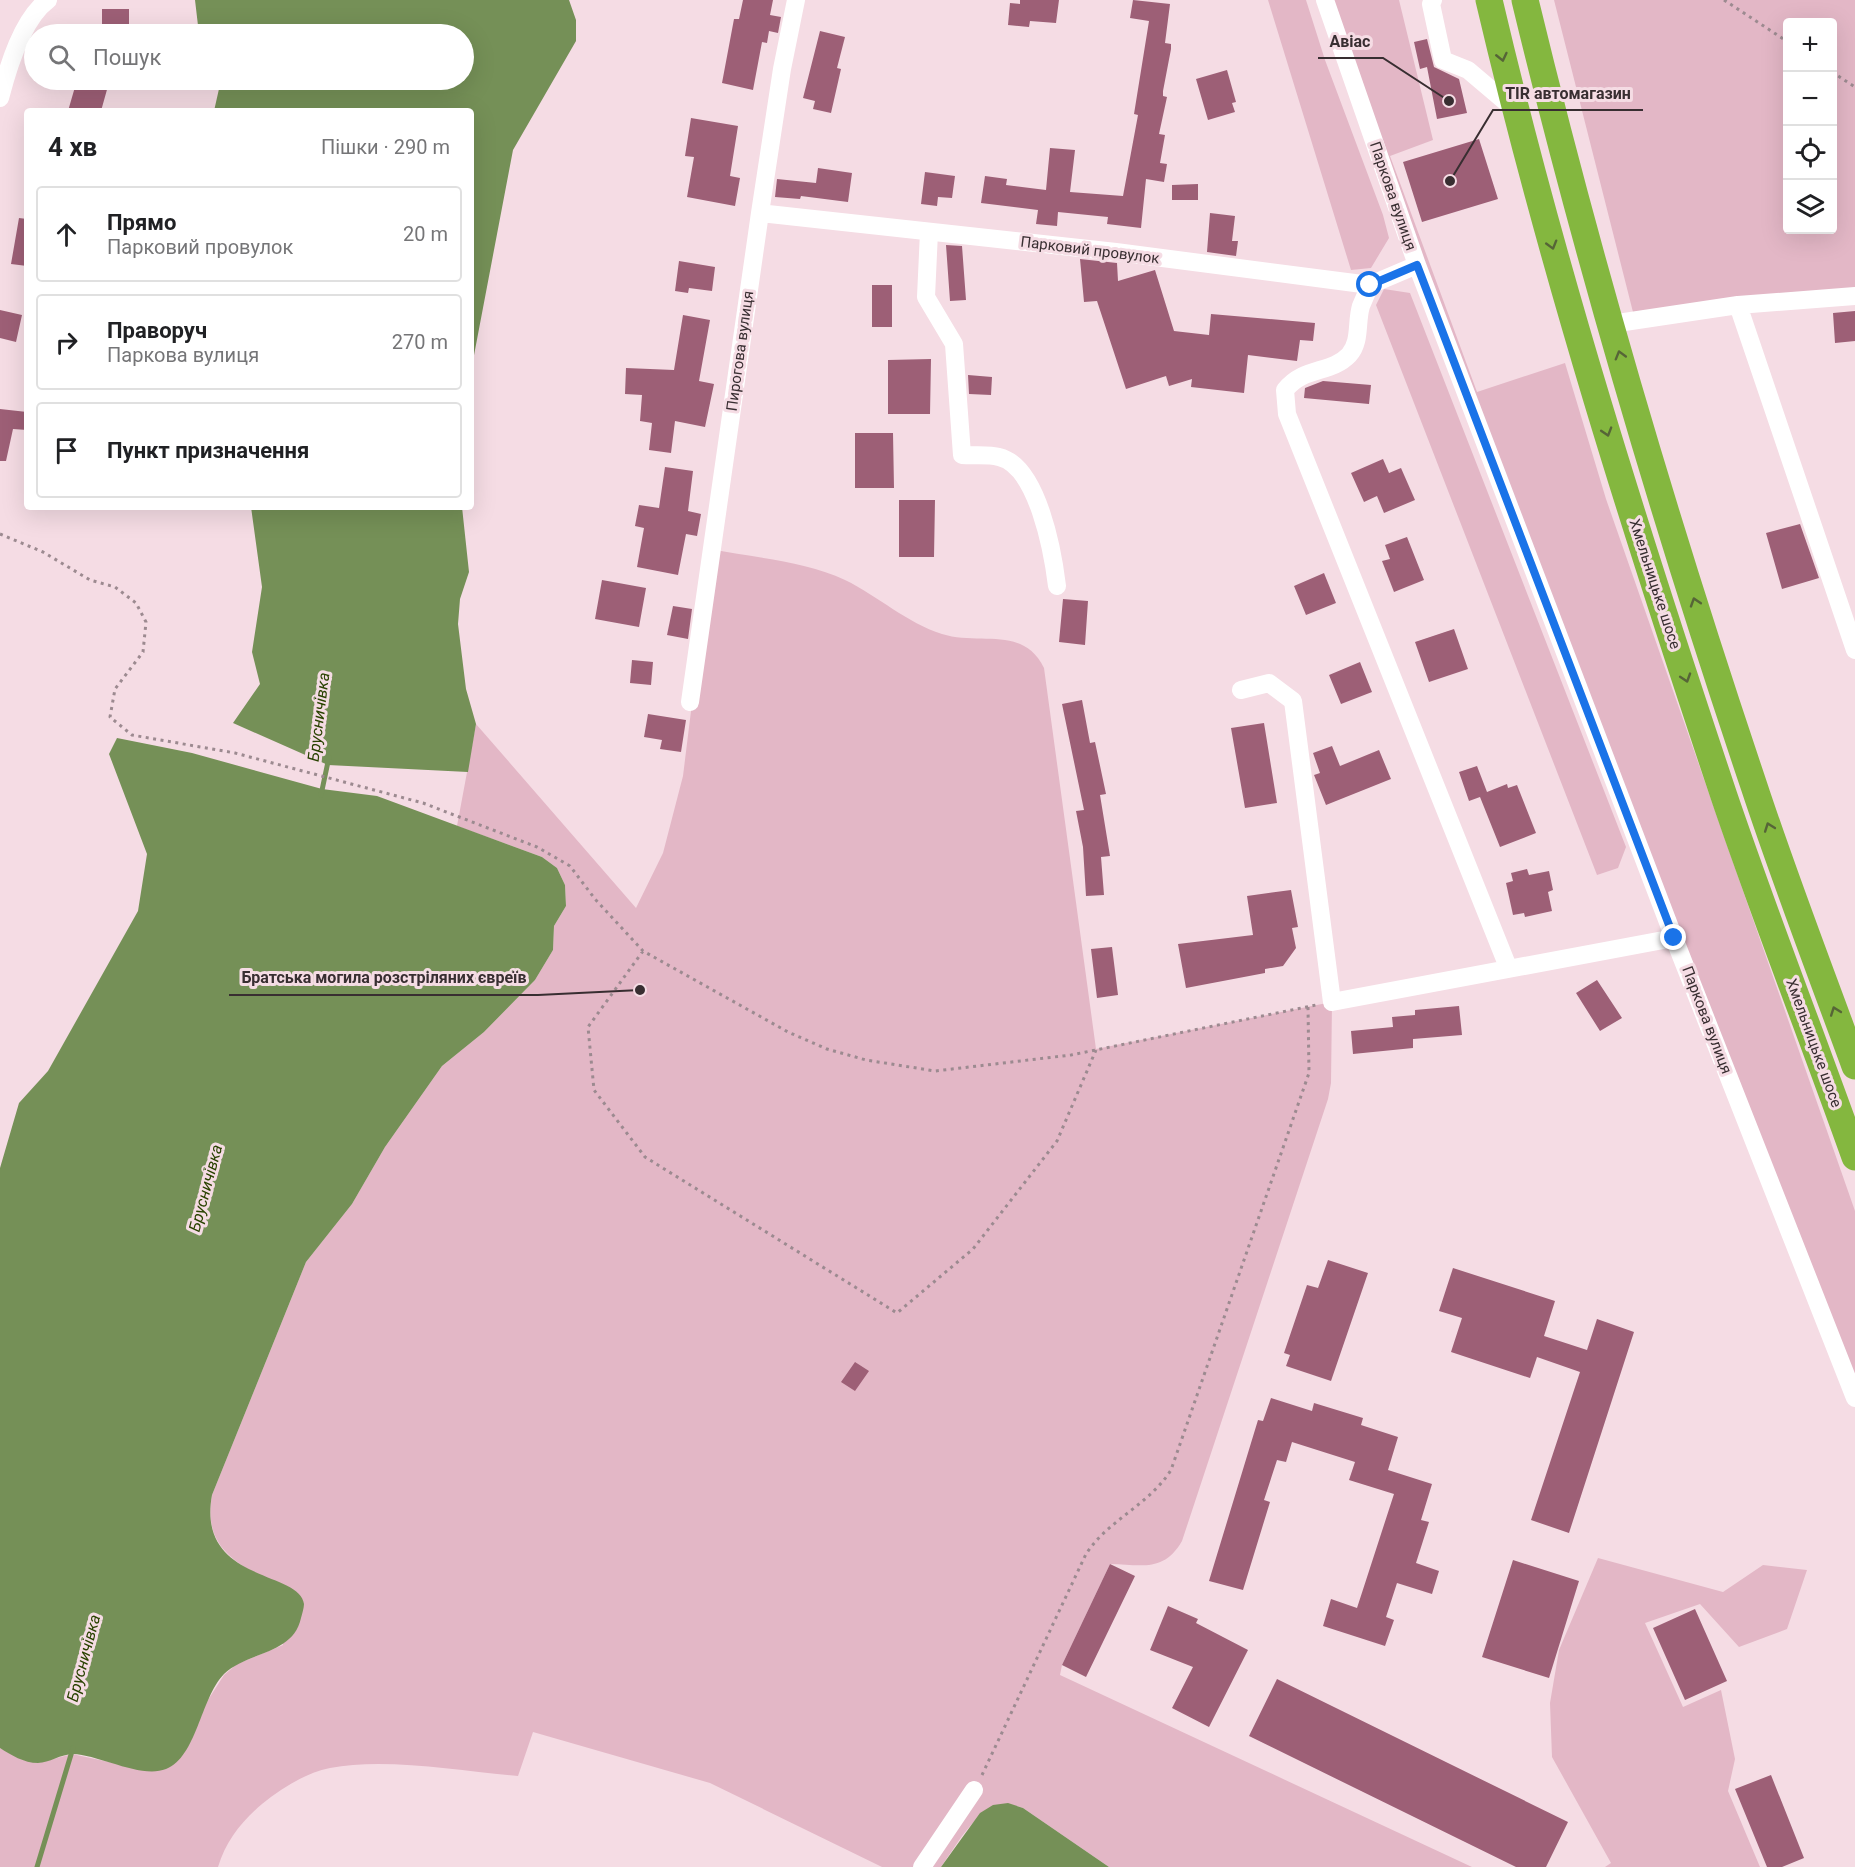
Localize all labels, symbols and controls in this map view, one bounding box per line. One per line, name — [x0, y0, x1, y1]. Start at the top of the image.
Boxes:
map controls — [1783, 18, 1837, 234]
button: + — [1783, 18, 1837, 72]
search box — [24, 24, 474, 90]
callout: Авіас — [1318, 24, 1383, 58]
text: Авіас — [1330, 32, 1370, 51]
icon: search — [45, 41, 78, 74]
text: Пошук — [93, 45, 161, 70]
one-way arrow — [1495, 52, 1508, 62]
button: − — [1783, 72, 1837, 126]
callout: TIR автомагазин — [1493, 76, 1643, 110]
text: TIR автомагазин — [1505, 84, 1631, 103]
button: locate — [1783, 126, 1837, 180]
text: 4 хв — [48, 132, 97, 162]
text: Пішки · 290 m — [321, 135, 450, 159]
street label: Паркова вулиця — [1366, 139, 1420, 253]
button: layers — [1783, 180, 1837, 234]
text: Прямо — [107, 210, 176, 235]
icon: ahead — [50, 218, 83, 251]
text: 20 m — [403, 222, 448, 246]
street label: Парковий провулок — [1020, 233, 1160, 267]
text: Парковий провулок — [107, 235, 293, 259]
one-way arrow — [1545, 240, 1558, 250]
route start — [1356, 271, 1382, 297]
street label: Пирогова вулиця — [723, 290, 757, 412]
text: Праворуч — [107, 318, 207, 343]
icon: right — [50, 326, 83, 359]
text: 270 m — [392, 330, 448, 354]
text: Паркова вулиця — [107, 343, 259, 367]
one-way arrow — [1615, 351, 1627, 361]
one-way arrow — [1600, 426, 1612, 437]
icon: arrive — [50, 434, 83, 467]
text: Пункт призначення — [107, 438, 309, 463]
street label: Хмельницьке шосе — [1625, 517, 1685, 651]
one-way arrow — [1690, 597, 1702, 608]
water label: Брусничівка — [304, 671, 333, 763]
one-way arrow — [1679, 672, 1691, 683]
one-way arrow — [1763, 823, 1776, 833]
route end — [1660, 924, 1686, 950]
callout: Братська могила розстріляних євреїв — [229, 961, 538, 995]
street label: Паркова вулиця — [1678, 964, 1736, 1076]
text: Братська могила розстріляних євреїв — [242, 968, 526, 987]
street label: Хмельницьке шосе — [1782, 976, 1846, 1110]
one-way arrow — [1830, 1006, 1842, 1017]
water label: Брусничівка — [185, 1142, 226, 1234]
water label: Брусничівка — [63, 1612, 104, 1704]

